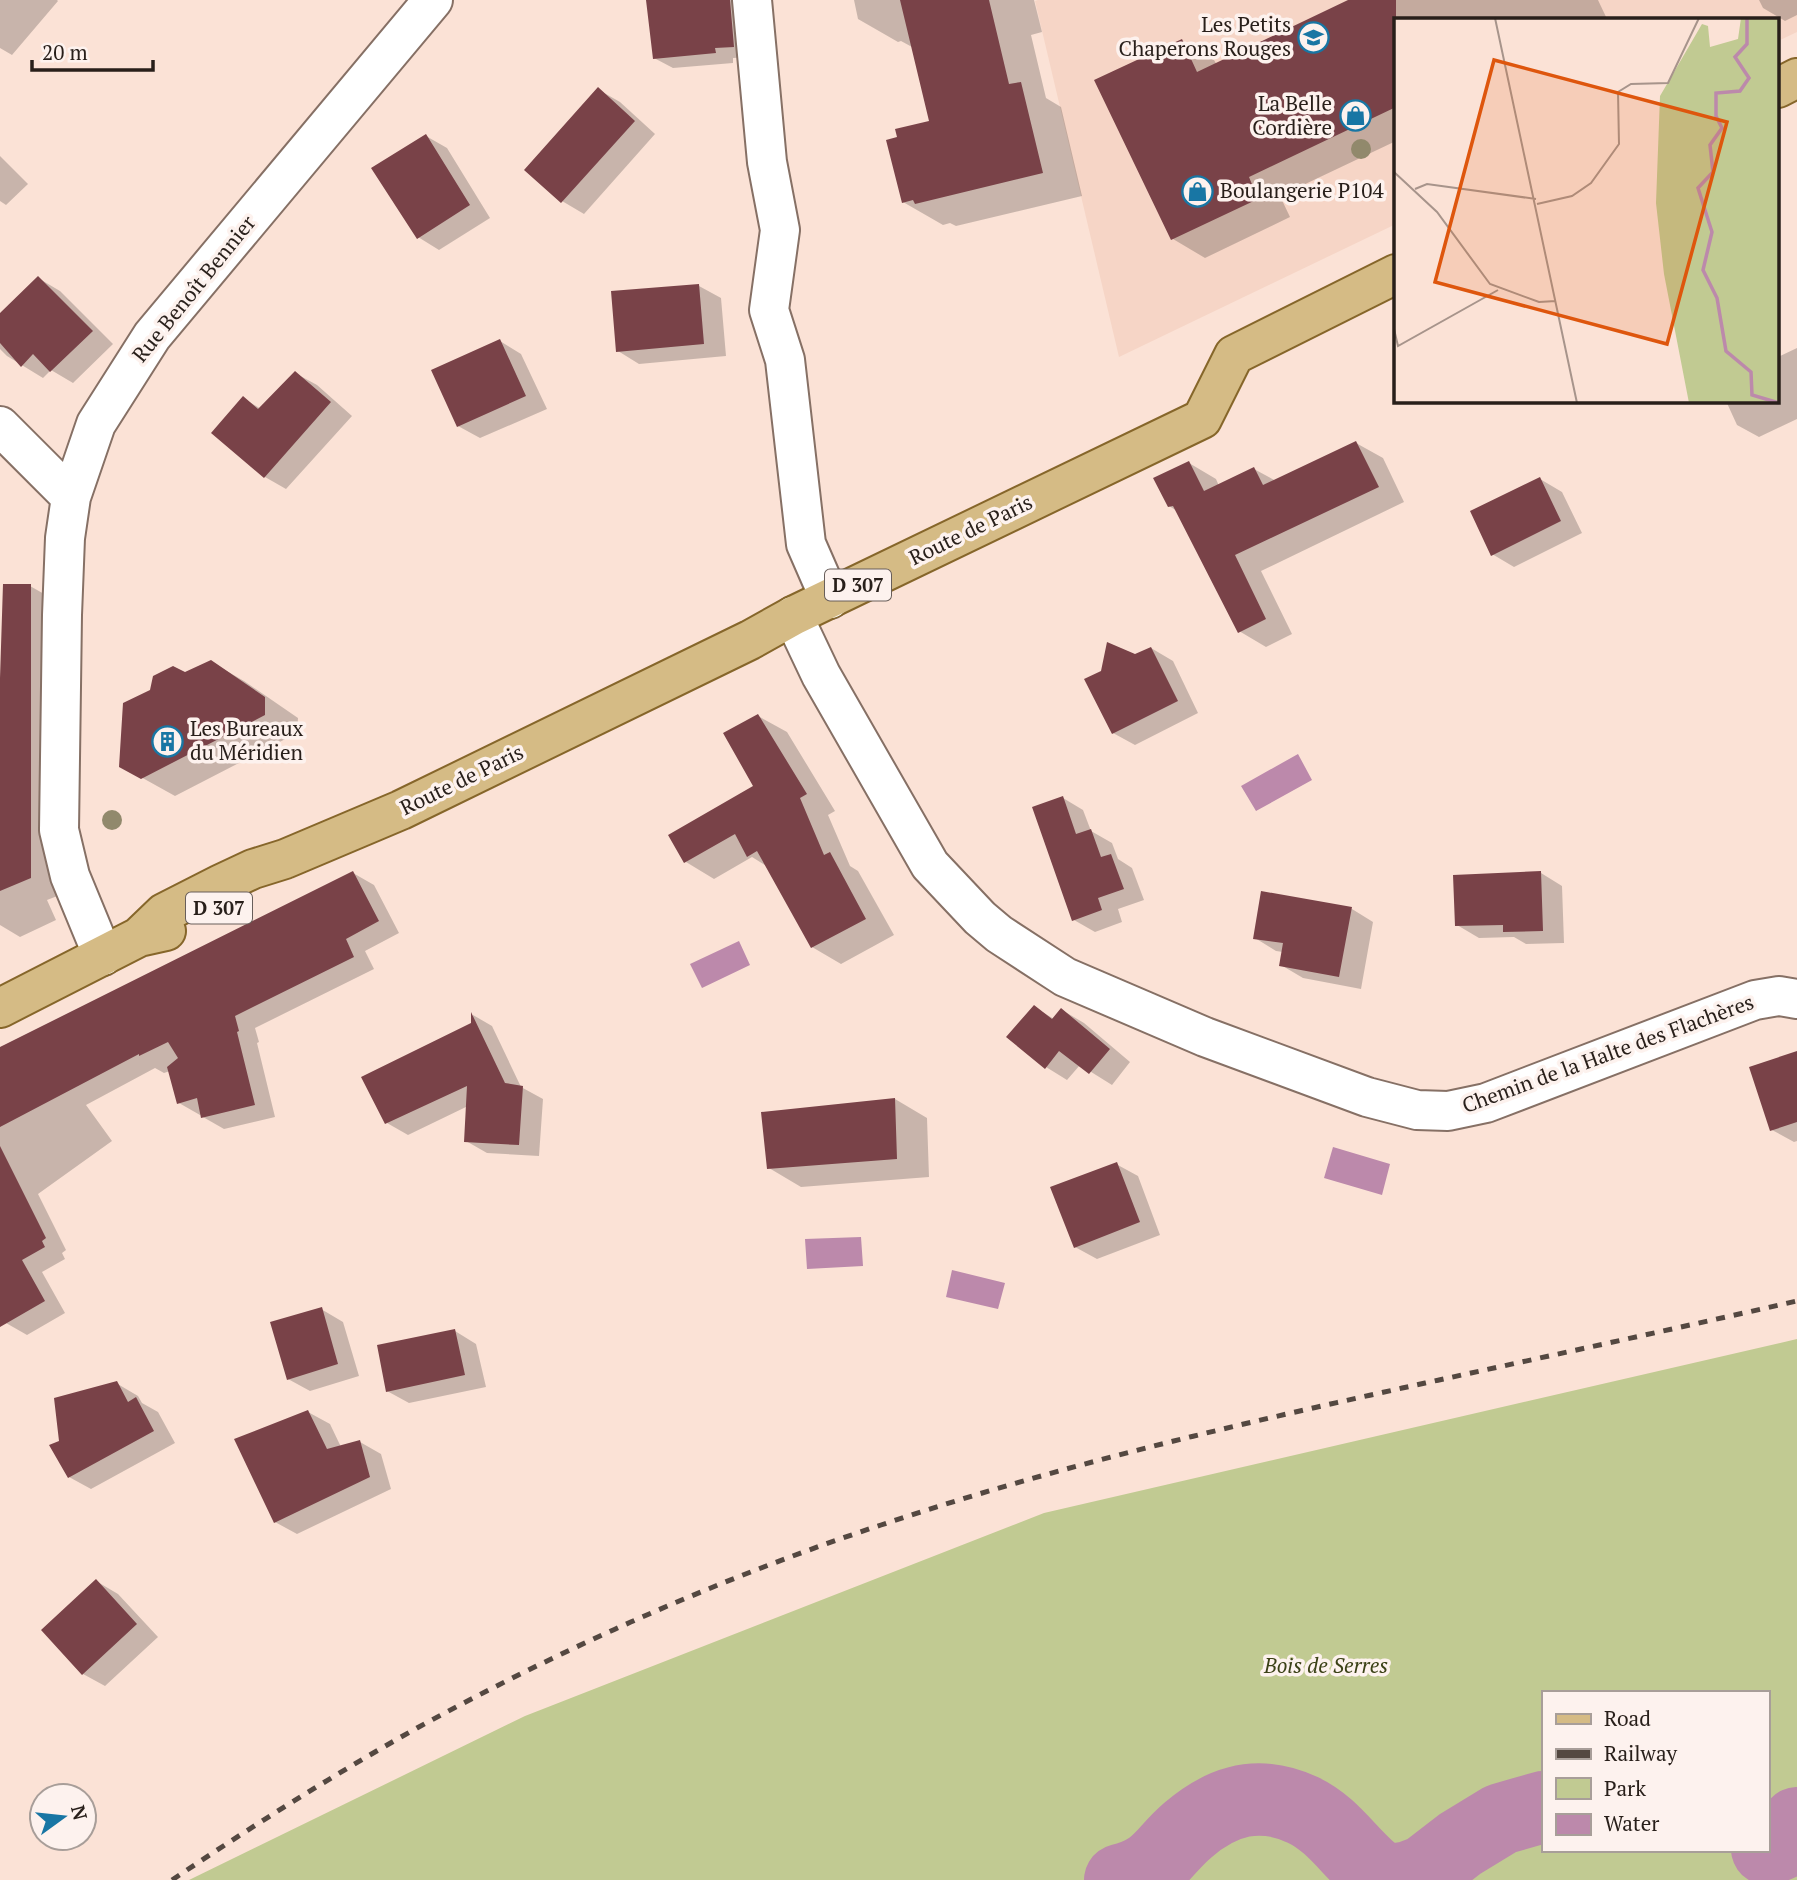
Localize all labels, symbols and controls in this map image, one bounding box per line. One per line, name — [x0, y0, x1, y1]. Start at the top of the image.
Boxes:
place label: Les Petits Chaperons Rouges — [1118, 10, 1291, 62]
inset map — [1394, 18, 1780, 402]
school or university icon: Les Petits Chaperons Rouges — [1297, 20, 1331, 54]
scale bar — [32, 28, 152, 72]
text: 20 m — [42, 38, 88, 66]
place label: La Belle Cordière — [1252, 89, 1332, 141]
shop icon: La Belle Cordière — [1338, 99, 1372, 133]
shop icon: Boulangerie P104 — [1180, 174, 1214, 208]
place label: Boulangerie P104 — [1220, 176, 1385, 204]
street label: Rue Benoît Bennier — [125, 209, 261, 368]
street label: Route de Paris — [904, 487, 1037, 571]
road number: D 307 — [825, 570, 891, 600]
place label: Les Bureaux du Méridien — [190, 714, 304, 766]
building icon: Les Bureaux du Méridien — [150, 724, 184, 758]
street label: Route de Paris — [395, 737, 528, 821]
road number: D 307 — [186, 893, 252, 924]
street label: Chemin de la Halte des Flachères — [1458, 987, 1757, 1119]
park label: Bois de Serres — [1263, 1651, 1388, 1679]
legend — [1542, 1691, 1769, 1852]
text: Road — [1604, 1704, 1651, 1732]
text: Railway — [1604, 1739, 1678, 1767]
text: Park — [1604, 1774, 1646, 1802]
north arrow — [28, 1782, 98, 1852]
text: N — [66, 1802, 94, 1823]
text: Water — [1604, 1809, 1659, 1837]

